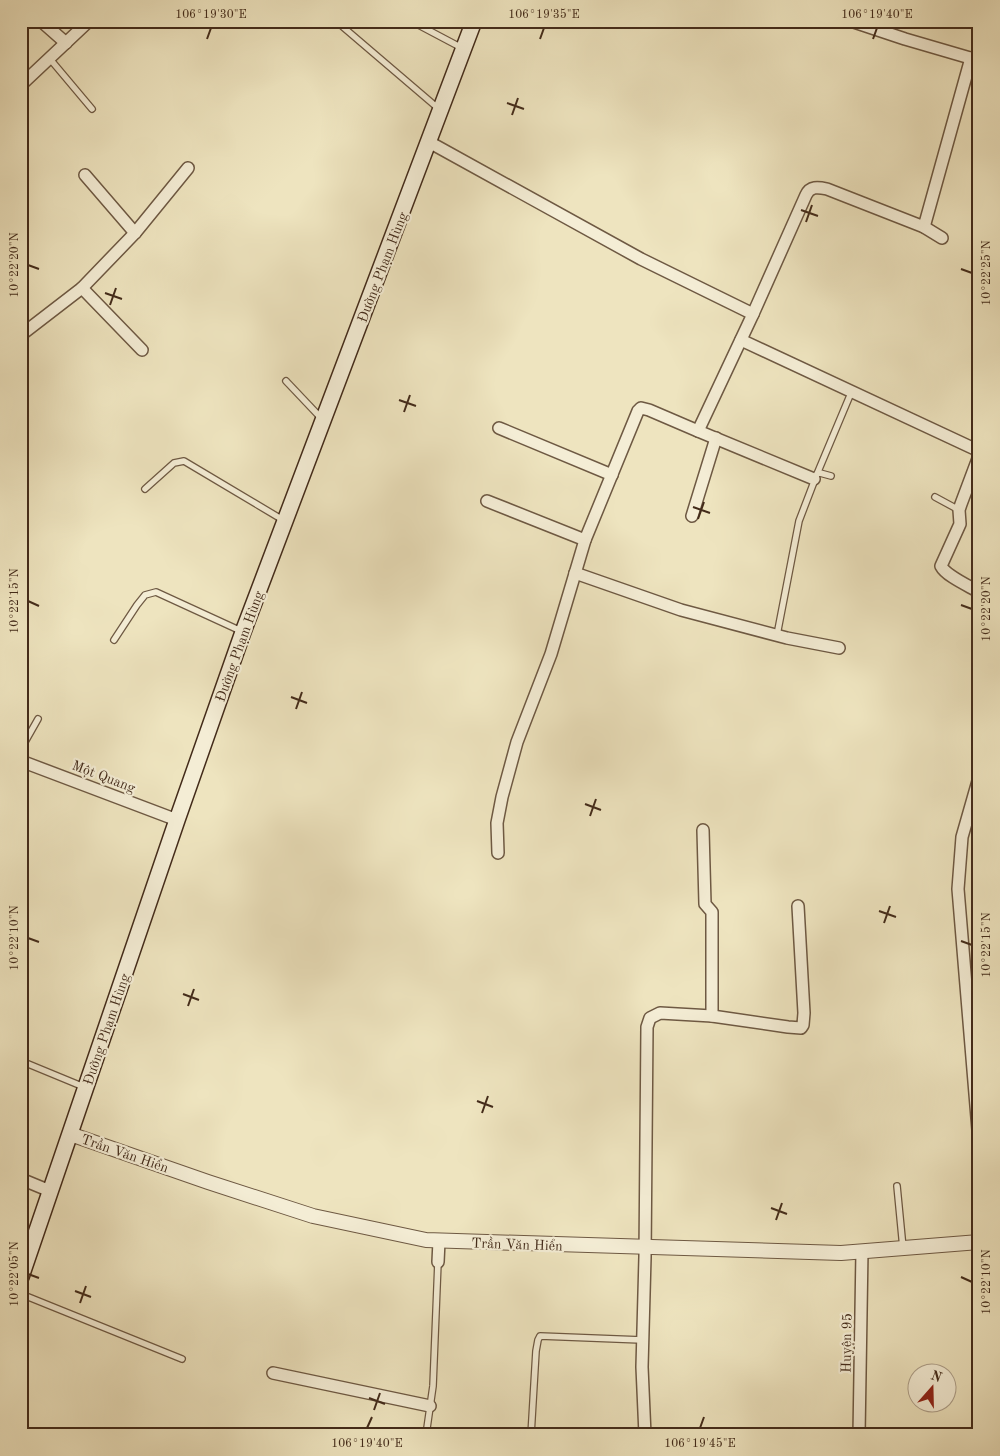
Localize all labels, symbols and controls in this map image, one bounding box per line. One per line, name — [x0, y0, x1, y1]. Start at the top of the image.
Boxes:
text: 106°19'35"E — [508, 8, 580, 21]
text: 106°19'30"E — [175, 9, 247, 21]
text: 106°19'40"E — [841, 9, 913, 21]
street label: Đường Phạm Hùng — [355, 210, 411, 324]
text: 10°22'20"N — [9, 232, 21, 298]
text: 10°22'25"N — [980, 240, 993, 306]
text: 10°22'15"N — [8, 568, 21, 634]
text: 10°22'20"N — [981, 576, 993, 642]
street label: Đường Phạm Hùng — [213, 589, 267, 704]
street label: Một Quang — [70, 758, 138, 796]
text: 10°22'10"N — [9, 905, 21, 971]
text: 10°22'15"N — [980, 912, 993, 978]
street label: Đường Phạm Hùng — [81, 971, 133, 1087]
street label: Trần Văn Hiển — [79, 1131, 171, 1176]
street label: Trần Văn Hiển — [471, 1234, 563, 1254]
text: 10°22'05"N — [8, 1241, 21, 1307]
text: 10°22'10"N — [981, 1249, 993, 1315]
street label: Huyện 95 — [839, 1313, 855, 1373]
north arrow — [908, 1364, 958, 1414]
text: N — [929, 1368, 944, 1385]
text: 106°19'45"E — [664, 1437, 736, 1450]
text: 106°19'40"E — [331, 1438, 403, 1450]

